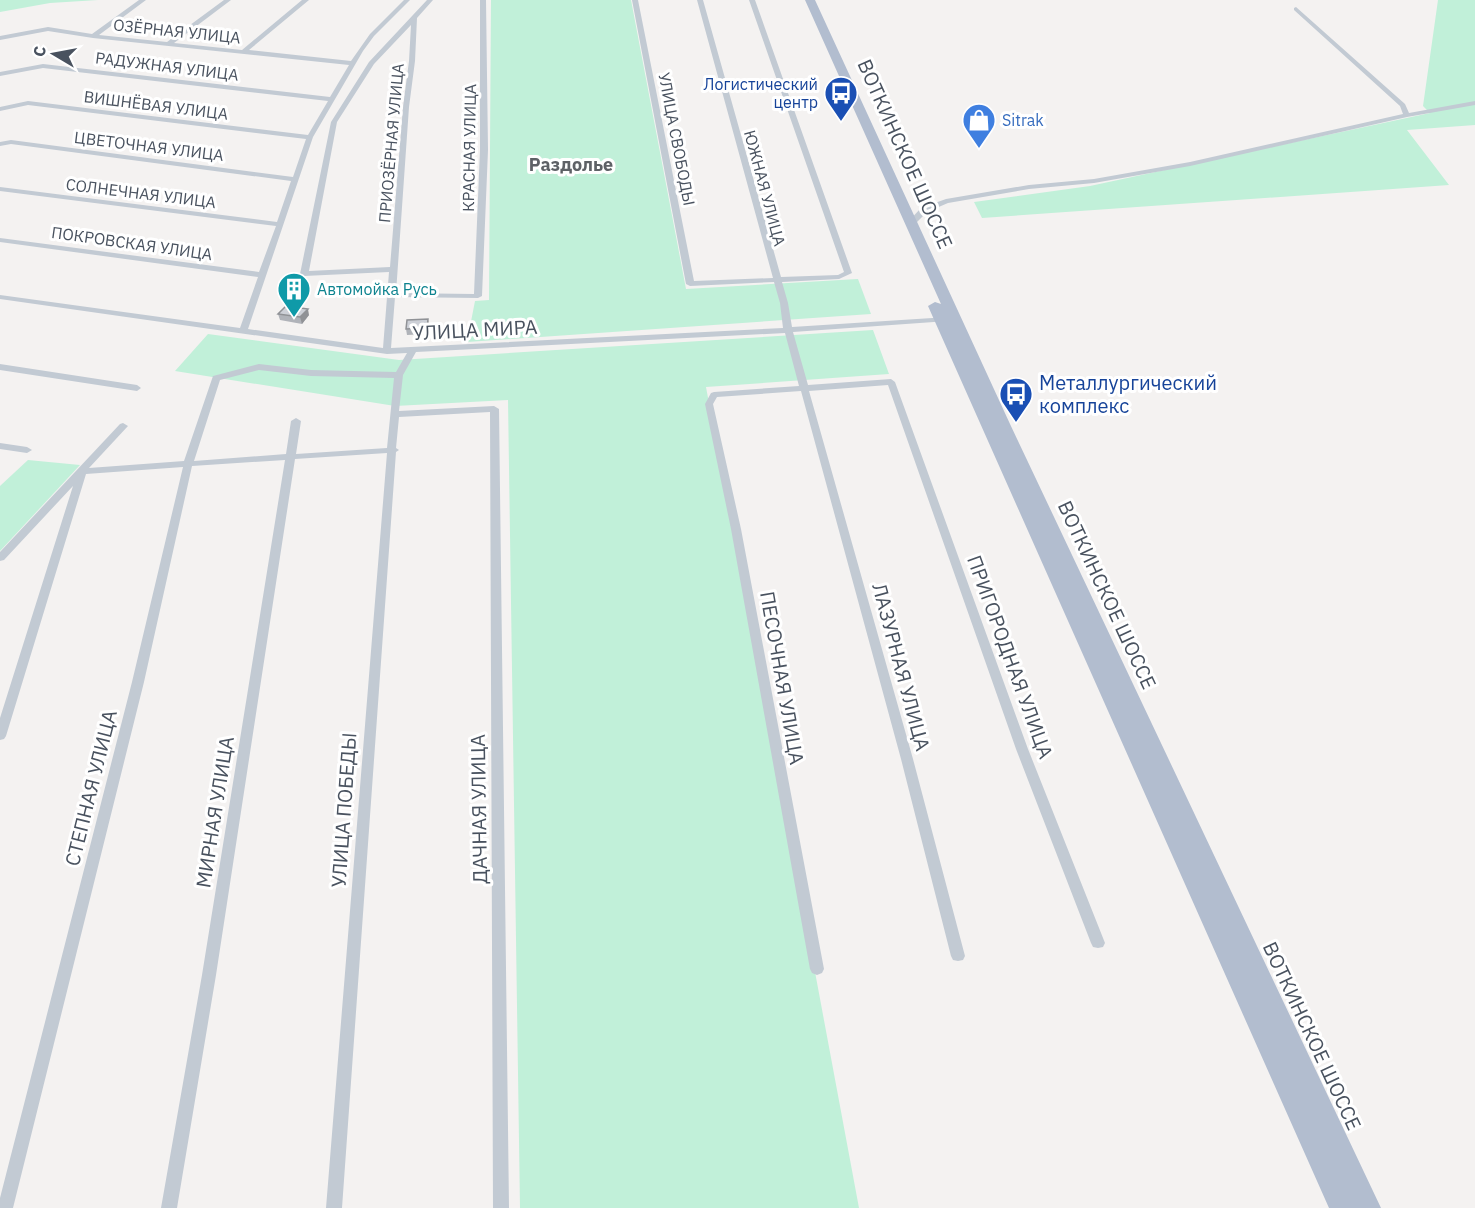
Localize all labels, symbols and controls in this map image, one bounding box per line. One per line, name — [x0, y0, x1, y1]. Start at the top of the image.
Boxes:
street label: ОЗЁРНАЯ УЛИЦА — [112, 14, 242, 48]
north arrow — [24, 24, 84, 84]
text: С — [28, 45, 50, 58]
street label: РАДУЖНАЯ УЛИЦА — [94, 47, 240, 85]
street label: ВОТКИНСКОЕ ШОССЕ — [851, 55, 959, 253]
street label: ПРИОЗЁРНАЯ УЛИЦА — [374, 62, 408, 224]
street label: УЛИЦА СВОБОДЫ — [654, 71, 700, 207]
place label: Логистический центр — [704, 74, 818, 112]
bus stop icon: Логистический центр — [823, 75, 859, 122]
street label: КРАСНАЯ УЛИЦА — [458, 84, 480, 212]
street label: ВИШНЁВАЯ УЛИЦА — [83, 86, 229, 124]
shop icon: Sitrak — [961, 102, 997, 149]
place label: Sitrak — [1002, 110, 1044, 130]
street label: ЦВЕТОЧНАЯ УЛИЦА — [73, 127, 225, 165]
street label: ЮЖНАЯ УЛИЦА — [740, 128, 790, 248]
district label: Раздолье — [529, 153, 613, 176]
street label: СОЛНЕЧНАЯ УЛИЦА — [65, 174, 217, 212]
street label: ПОКРОВСКАЯ УЛИЦА — [50, 222, 214, 264]
building icon: Автомойка Русь — [276, 271, 312, 318]
place label: Автомойка Русь — [317, 279, 437, 299]
street label: УЛИЦА МИРА — [412, 313, 538, 346]
place label: Металлургический комплекс — [1039, 369, 1217, 419]
bus stop icon: Металлургический комплекс — [998, 376, 1034, 423]
street label: ВОТКИНСКОЕ ШОССЕ — [1052, 496, 1163, 693]
street label: ПРИГОРОДНАЯ УЛИЦА — [961, 551, 1060, 762]
street label: ЛАЗУРНАЯ УЛИЦА — [866, 580, 937, 754]
street label: ПЕСОЧНАЯ УЛИЦА — [754, 589, 811, 767]
street label: СТЕПНАЯ УЛИЦА — [58, 707, 123, 869]
street label: УЛИЦА ПОБЕДЫ — [325, 732, 362, 888]
street label: МИРНАЯ УЛИЦА — [189, 734, 240, 890]
street label: ДАЧНАЯ УЛИЦА — [464, 734, 493, 884]
street label: ВОТКИНСКОЕ ШОССЕ — [1257, 937, 1368, 1134]

